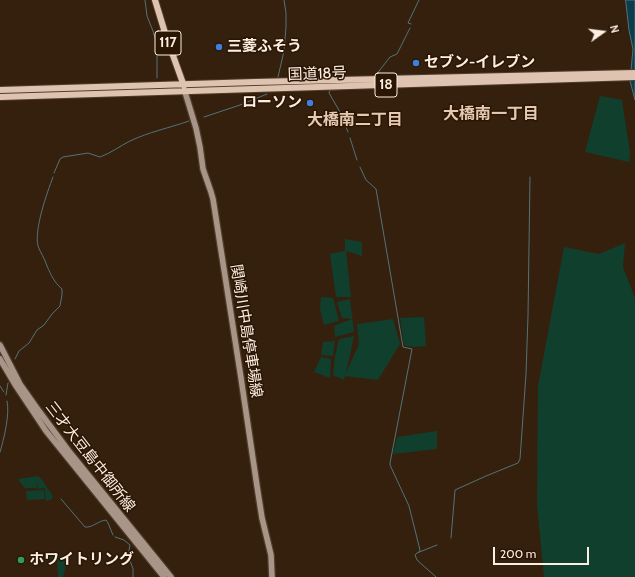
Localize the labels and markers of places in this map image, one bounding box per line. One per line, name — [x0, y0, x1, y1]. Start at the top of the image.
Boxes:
place label: 三菱ふそう — [227, 38, 302, 56]
marker: 三菱ふそう — [214, 42, 224, 52]
place label: セブン-イレブン — [424, 54, 535, 72]
marker: セブン-イレブン — [411, 58, 421, 68]
place label: ローソン — [242, 94, 302, 112]
marker: ローソン — [305, 98, 315, 108]
place label: ホワイトリング — [29, 551, 134, 569]
marker: ホワイトリング — [16, 555, 26, 565]

